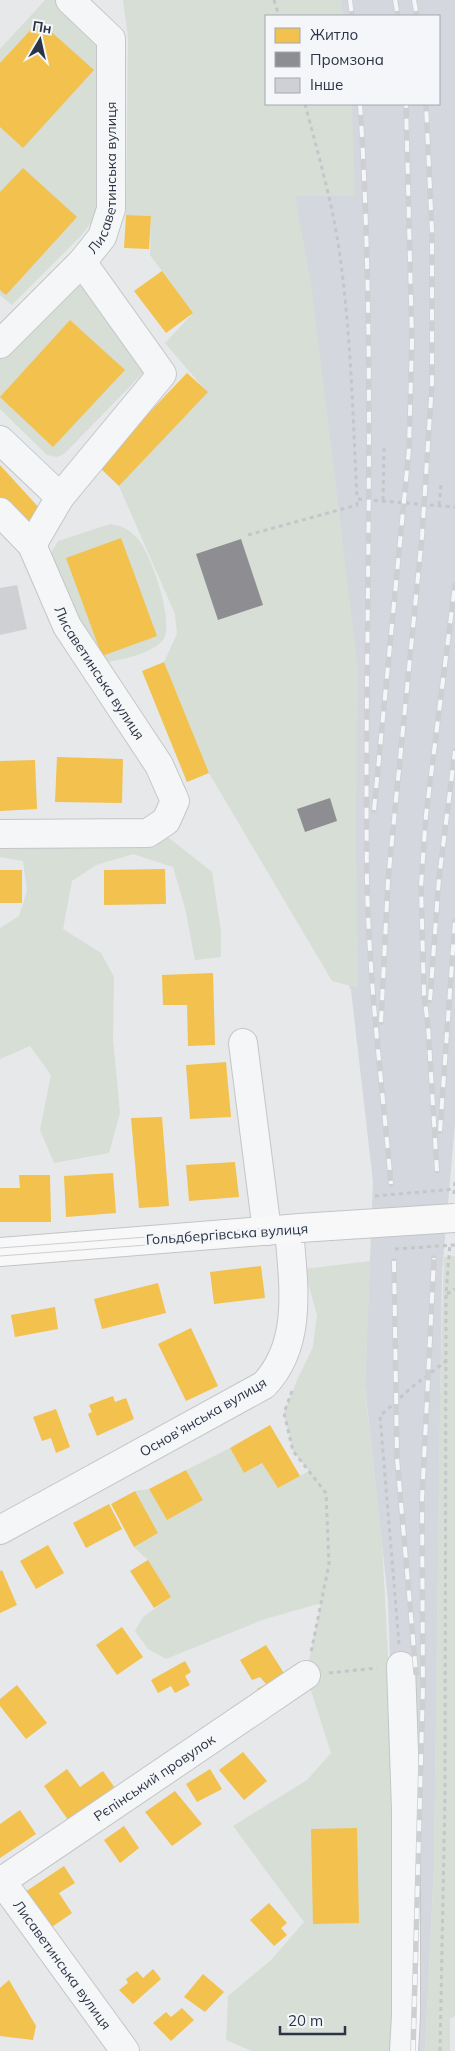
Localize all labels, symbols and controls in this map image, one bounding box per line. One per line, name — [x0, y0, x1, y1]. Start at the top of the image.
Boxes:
north arrow — [15, 15, 65, 65]
legend — [265, 15, 440, 105]
text: Пн — [31, 17, 53, 38]
text: Житло — [310, 25, 358, 44]
text: Промзона — [310, 50, 384, 69]
text: Інше — [310, 75, 343, 94]
street label: Лисаветинська вулиця — [83, 102, 120, 257]
street label: Лисаветинська вулиця — [50, 603, 149, 743]
street label: Гольдбергівська вулиця — [145, 1219, 309, 1249]
street label: Основ’янська вулиця — [136, 1373, 270, 1461]
street label: Рєпінський провулок — [90, 1730, 219, 1825]
street label: Лисаветинська вулиця — [9, 1897, 115, 2033]
scale bar — [280, 2004, 345, 2036]
text: 20 m — [288, 2011, 323, 2030]

